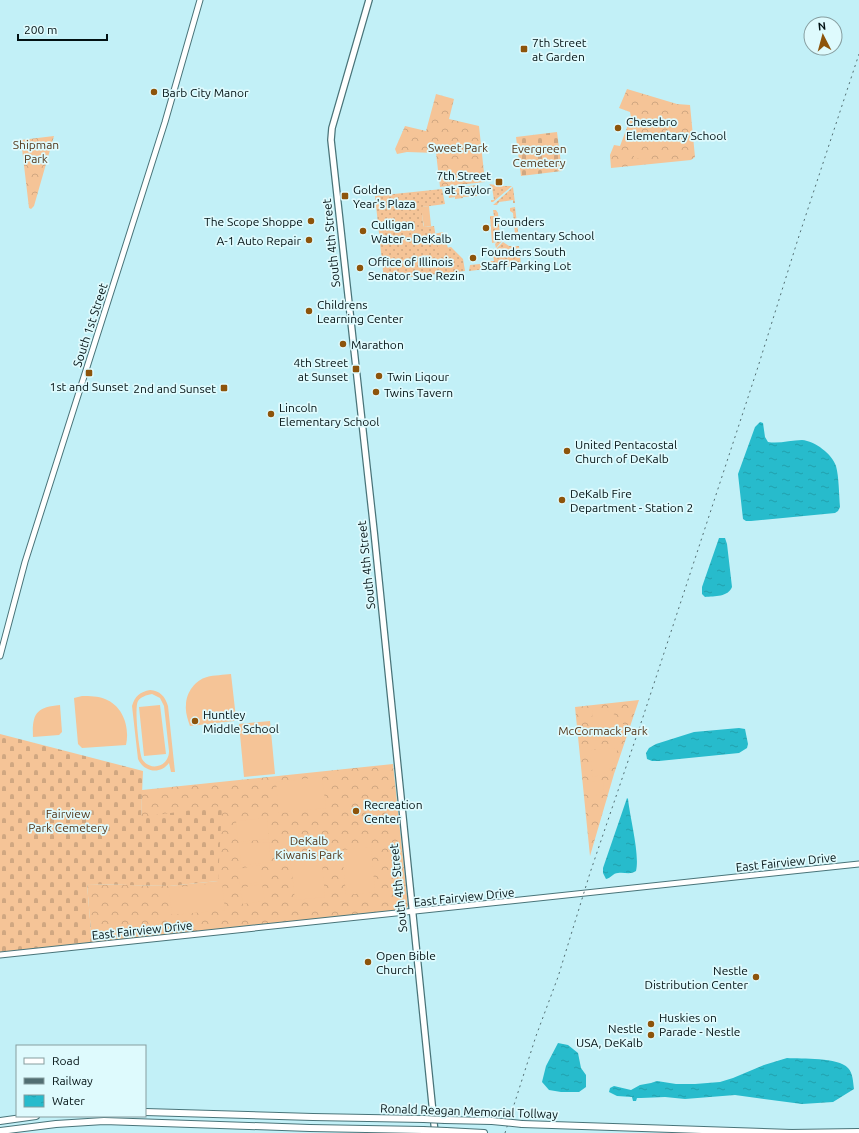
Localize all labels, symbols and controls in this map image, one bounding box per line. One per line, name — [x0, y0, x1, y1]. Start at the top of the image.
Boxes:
scale bar — [18, 16, 107, 42]
north arrow — [803, 16, 843, 56]
text: N — [817, 20, 827, 32]
text: 200 m — [24, 23, 57, 36]
place label: 7th Street at Garden — [532, 36, 587, 63]
marker: 7th Street at Garden — [519, 44, 529, 54]
place label: Barb City Manor — [162, 86, 249, 99]
marker: Barb City Manor — [149, 87, 159, 97]
place label: Chesebro Elementary School — [626, 115, 726, 142]
marker: Chesebro Elementary School — [613, 123, 623, 133]
park label: Shipman Park — [13, 138, 59, 165]
park label: Sweet Park — [428, 141, 488, 154]
park label: Evergreen Cemetery — [511, 142, 567, 169]
place label: 7th Street at Taylor — [436, 169, 491, 196]
marker: 7th Street at Taylor — [494, 177, 504, 187]
place label: Golden Year's Plaza — [353, 183, 416, 210]
marker: Golden Year's Plaza — [340, 191, 350, 201]
street label: South 4th Street — [320, 198, 342, 288]
place label: The Scope Shoppe — [204, 215, 303, 228]
place label: Founders Elementary School — [494, 215, 594, 242]
marker: The Scope Shoppe — [306, 216, 316, 226]
place label: Culligan Water - DeKalb — [371, 218, 452, 245]
marker: Founders Elementary School — [481, 223, 491, 233]
marker: Culligan Water - DeKalb — [358, 226, 368, 236]
place label: A-1 Auto Repair — [216, 234, 301, 247]
marker: A-1 Auto Repair — [304, 235, 314, 245]
place label: Founders South Staff Parking Lot — [481, 245, 571, 272]
marker: Founders South Staff Parking Lot — [468, 253, 478, 263]
place label: Office of Illinois Senator Sue Rezin — [368, 255, 465, 282]
marker: Office of Illinois Senator Sue Rezin — [355, 263, 365, 273]
street label: South 1st Street — [70, 281, 110, 369]
place label: Childrens Learning Center — [317, 298, 404, 325]
marker: Childrens Learning Center — [304, 306, 314, 316]
place label: Marathon — [351, 338, 404, 351]
marker: Marathon — [338, 339, 348, 349]
place label: 4th Street at Sunset — [293, 356, 348, 383]
marker: 4th Street at Sunset — [351, 364, 361, 374]
marker: 1st and Sunset — [84, 368, 94, 378]
place label: Twin Liqour — [387, 370, 450, 383]
marker: Twin Liqour — [374, 371, 384, 381]
place label: 1st and Sunset — [50, 380, 129, 393]
place label: 2nd and Sunset — [133, 382, 216, 395]
marker: 2nd and Sunset — [219, 383, 229, 393]
place label: Twins Tavern — [384, 386, 453, 399]
marker: Twins Tavern — [371, 387, 381, 397]
place label: Lincoln Elementary School — [279, 401, 379, 428]
marker: Lincoln Elementary School — [266, 409, 276, 419]
place label: United Pentacostal Church of DeKalb — [575, 438, 677, 465]
marker: United Pentacostal Church of DeKalb — [562, 446, 572, 456]
place label: DeKalb Fire Department - Station 2 — [570, 487, 693, 514]
marker: DeKalb Fire Department - Station 2 — [557, 495, 567, 505]
street label: South 4th Street — [355, 520, 377, 610]
place label: Huntley Middle School — [203, 708, 279, 735]
marker: Huntley Middle School — [190, 716, 200, 726]
park label: McCormack Park — [558, 724, 648, 737]
place label: Recreation Center — [364, 798, 423, 825]
marker: Recreation Center — [351, 806, 361, 816]
park label: Fairview Park Cemetery — [28, 807, 108, 834]
park label: DeKalb Kiwanis Park — [275, 834, 343, 861]
street label: South 4th Street — [387, 843, 409, 933]
street label: East Fairview Drive — [735, 850, 837, 874]
street label: East Fairview Drive — [413, 885, 515, 909]
street label: East Fairview Drive — [91, 918, 193, 942]
place label: Open Bible Church — [376, 949, 436, 976]
marker: Open Bible Church — [363, 957, 373, 967]
place label: Nestle Distribution Center — [644, 964, 748, 991]
marker: Nestle Distribution Center — [751, 972, 761, 982]
place label: Huskies on Parade - Nestle — [659, 1011, 740, 1038]
marker: Huskies on Parade - Nestle — [646, 1019, 656, 1029]
place label: Nestle USA, DeKalb — [576, 1022, 643, 1049]
marker: Nestle USA, DeKalb — [646, 1030, 656, 1040]
legend — [16, 1045, 146, 1117]
text: Road — [52, 1054, 80, 1067]
text: Railway — [52, 1074, 93, 1087]
text: Water — [52, 1094, 85, 1107]
street label: Ronald Reagan Memorial Tollway — [380, 1101, 558, 1121]

